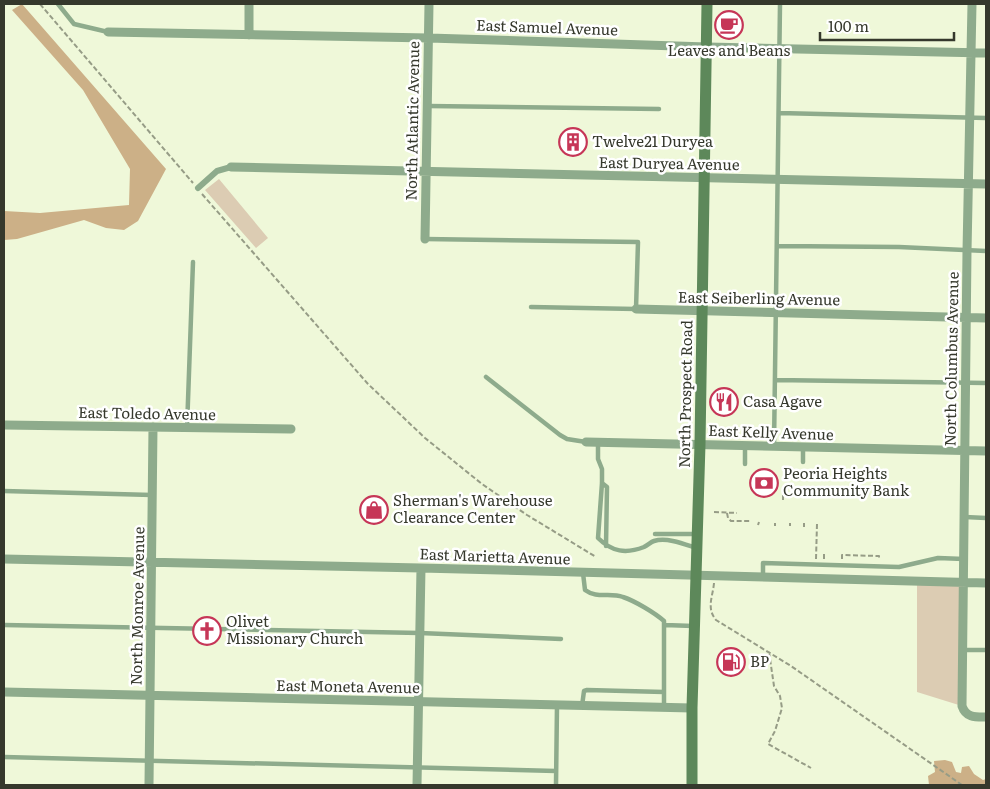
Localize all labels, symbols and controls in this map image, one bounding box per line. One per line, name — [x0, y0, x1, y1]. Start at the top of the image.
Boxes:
cafe icon: Leaves and Beans — [714, 10, 744, 40]
scale bar — [820, 10, 954, 42]
street label: East Samuel Avenue — [476, 13, 619, 40]
text: 100 m — [828, 14, 869, 37]
place label: Leaves and Beans — [668, 38, 791, 61]
street label: North Atlantic Avenue — [399, 41, 424, 201]
building icon: Twelve21 Duryea — [558, 127, 588, 157]
place label: Twelve21 Duryea — [592, 129, 714, 152]
street label: East Duryea Avenue — [598, 150, 740, 175]
street label: North Columbus Avenue — [937, 271, 964, 447]
street label: East Seiberling Avenue — [678, 285, 841, 310]
street label: North Prospect Road — [672, 320, 697, 468]
restaurant icon: Casa Agave — [709, 387, 739, 417]
place label: Casa Agave — [743, 389, 822, 412]
street label: East Toledo Avenue — [78, 400, 216, 425]
street label: East Kelly Avenue — [708, 418, 834, 445]
place label: Peoria Heights Community Bank — [783, 461, 910, 501]
bank icon: Peoria Heights Community Bank — [749, 468, 779, 498]
place label: Sherman's Warehouse Clearance Center — [393, 488, 553, 528]
shop icon: Sherman's Warehouse Clearance Center — [359, 495, 389, 525]
street label: North Monroe Avenue — [124, 526, 149, 686]
street label: East Marietta Avenue — [419, 541, 571, 570]
place label: Olivet Missionary Church — [226, 609, 363, 649]
church icon: Olivet Missionary Church — [192, 616, 222, 646]
fuel station icon: BP — [716, 647, 746, 677]
place label: BP — [750, 649, 769, 672]
street label: East Moneta Avenue — [276, 673, 420, 698]

